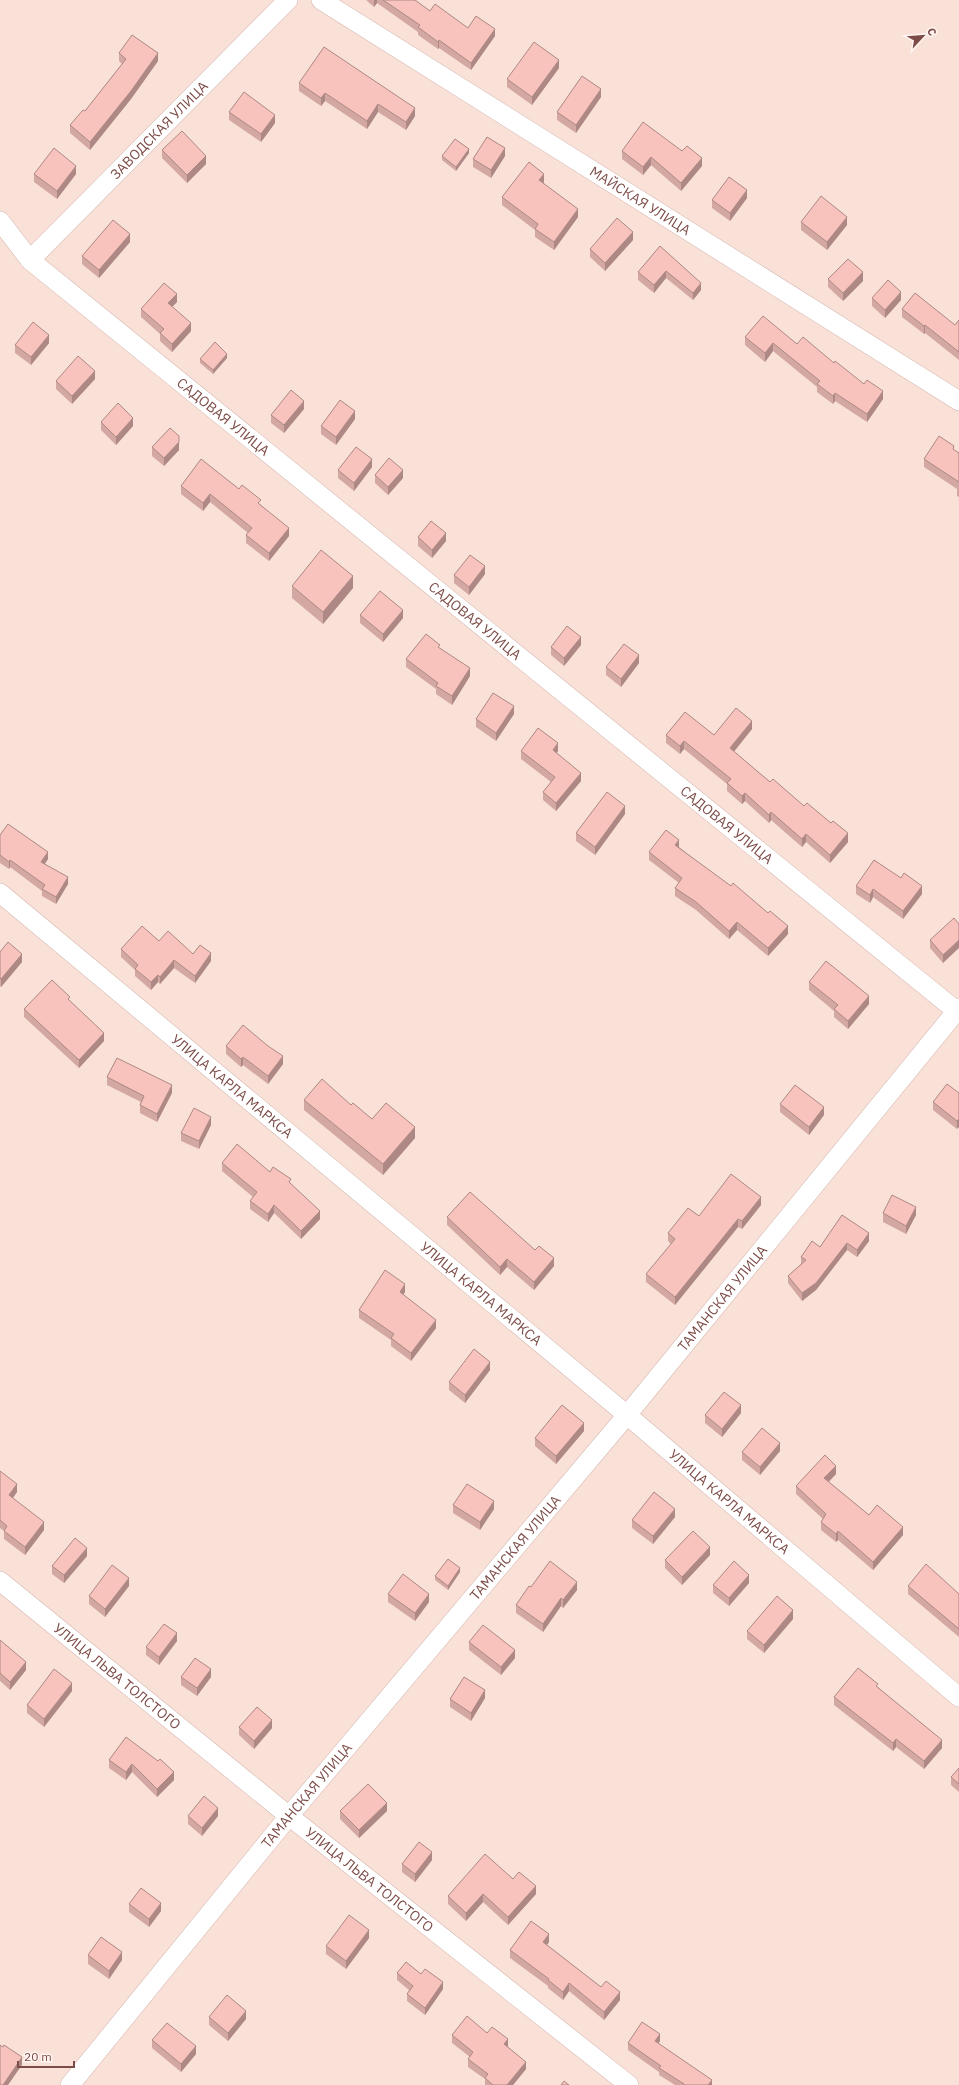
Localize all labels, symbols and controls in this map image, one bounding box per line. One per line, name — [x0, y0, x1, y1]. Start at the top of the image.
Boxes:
north arrow — [903, 16, 943, 56]
text: С — [924, 25, 940, 38]
street label: ЗАВОДСКАЯ УЛИЦА — [106, 77, 212, 183]
street label: МАЙСКАЯ УЛИЦА — [586, 162, 694, 239]
street label: САДОВАЯ УЛИЦА — [173, 374, 273, 460]
street label: САДОВАЯ УЛИЦА — [425, 578, 525, 664]
street label: САДОВАЯ УЛИЦА — [677, 782, 777, 868]
street label: УЛИЦА КАРЛА МАРКСА — [168, 1030, 297, 1142]
street label: УЛИЦА КАРЛА МАРКСА — [417, 1238, 546, 1349]
street label: ТАМАНСКАЯ УЛИЦА — [674, 1241, 771, 1355]
street label: УЛИЦА КАРЛА МАРКСА — [665, 1445, 793, 1558]
street label: ТАМАНСКАЯ УЛИЦА — [466, 1491, 565, 1604]
street label: УЛИЦА ЛЬВА ТОЛСТОГО — [50, 1619, 185, 1733]
street label: ТАМАНСКАЯ УЛИЦА — [257, 1739, 356, 1852]
street label: УЛИЦА ЛЬВА ТОЛСТОГО — [301, 1823, 437, 1936]
scale bar — [18, 2043, 74, 2069]
text: 20 m — [24, 2049, 52, 2064]

